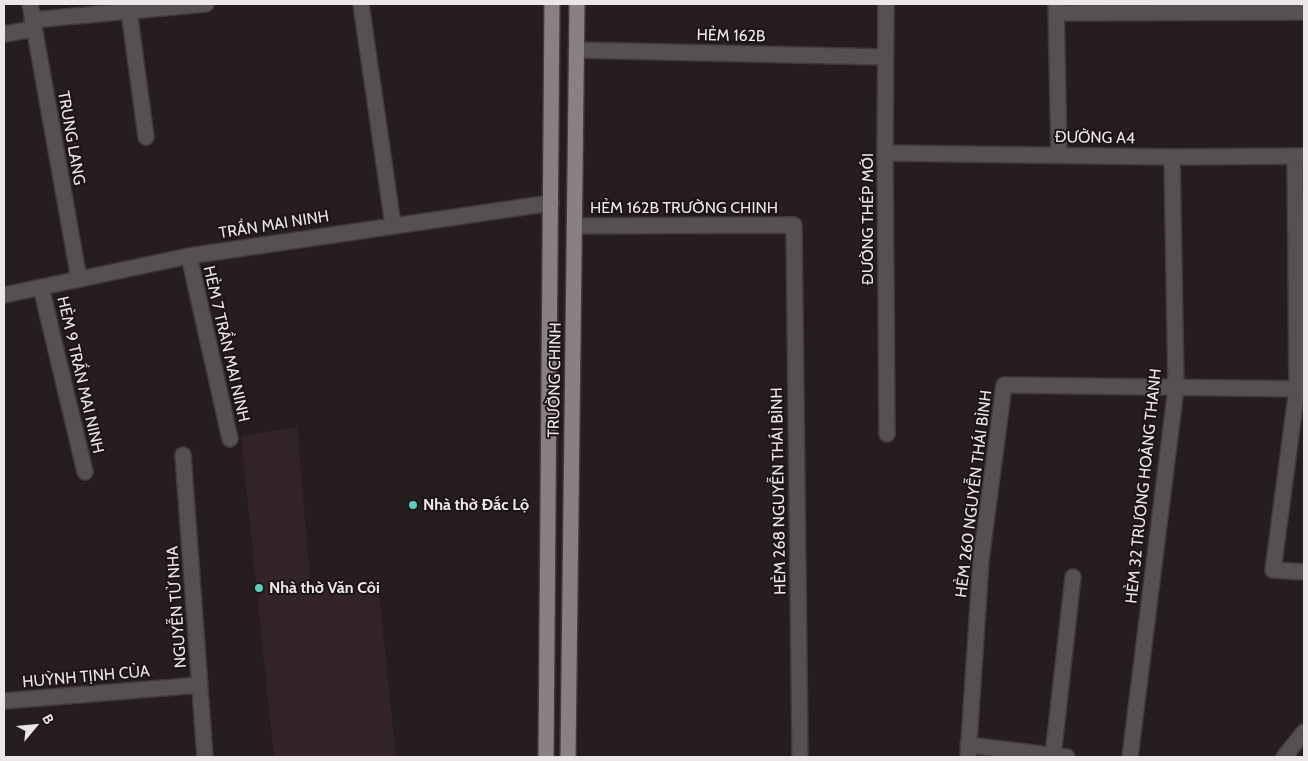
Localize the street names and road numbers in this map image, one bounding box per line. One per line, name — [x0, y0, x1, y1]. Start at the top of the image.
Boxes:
street label: HẺM 162B — [696, 26, 766, 46]
street label: TRUNG LANG — [53, 89, 89, 187]
street label: ĐƯỜNG A4 — [1055, 128, 1135, 148]
street label: ĐƯỜNG THÉP MỚI — [858, 153, 878, 285]
street label: HẺM 162B TRƯỜNG CHINH — [590, 198, 778, 218]
street label: TRẦN MAI NINH — [218, 207, 330, 243]
street label: HẺM 7 TRẦN MAI NINH — [199, 264, 253, 424]
street label: HẺM 9 TRẦN MAI NINH — [53, 295, 107, 455]
street label: TRƯỜNG CHINH — [544, 322, 566, 438]
street label: HẺM 32 TRƯƠNG HOÀNG THANH — [1122, 368, 1166, 604]
street label: HẺM 268 NGUYỄN THÁI BÌNH — [768, 387, 790, 595]
street label: HẺM 260 NGUYỄN THÁI BÌNH — [952, 389, 996, 599]
street label: NGUYỄN TỬ NHA — [163, 545, 191, 669]
street label: HUỲNH TỊNH CỦA — [21, 662, 151, 692]

